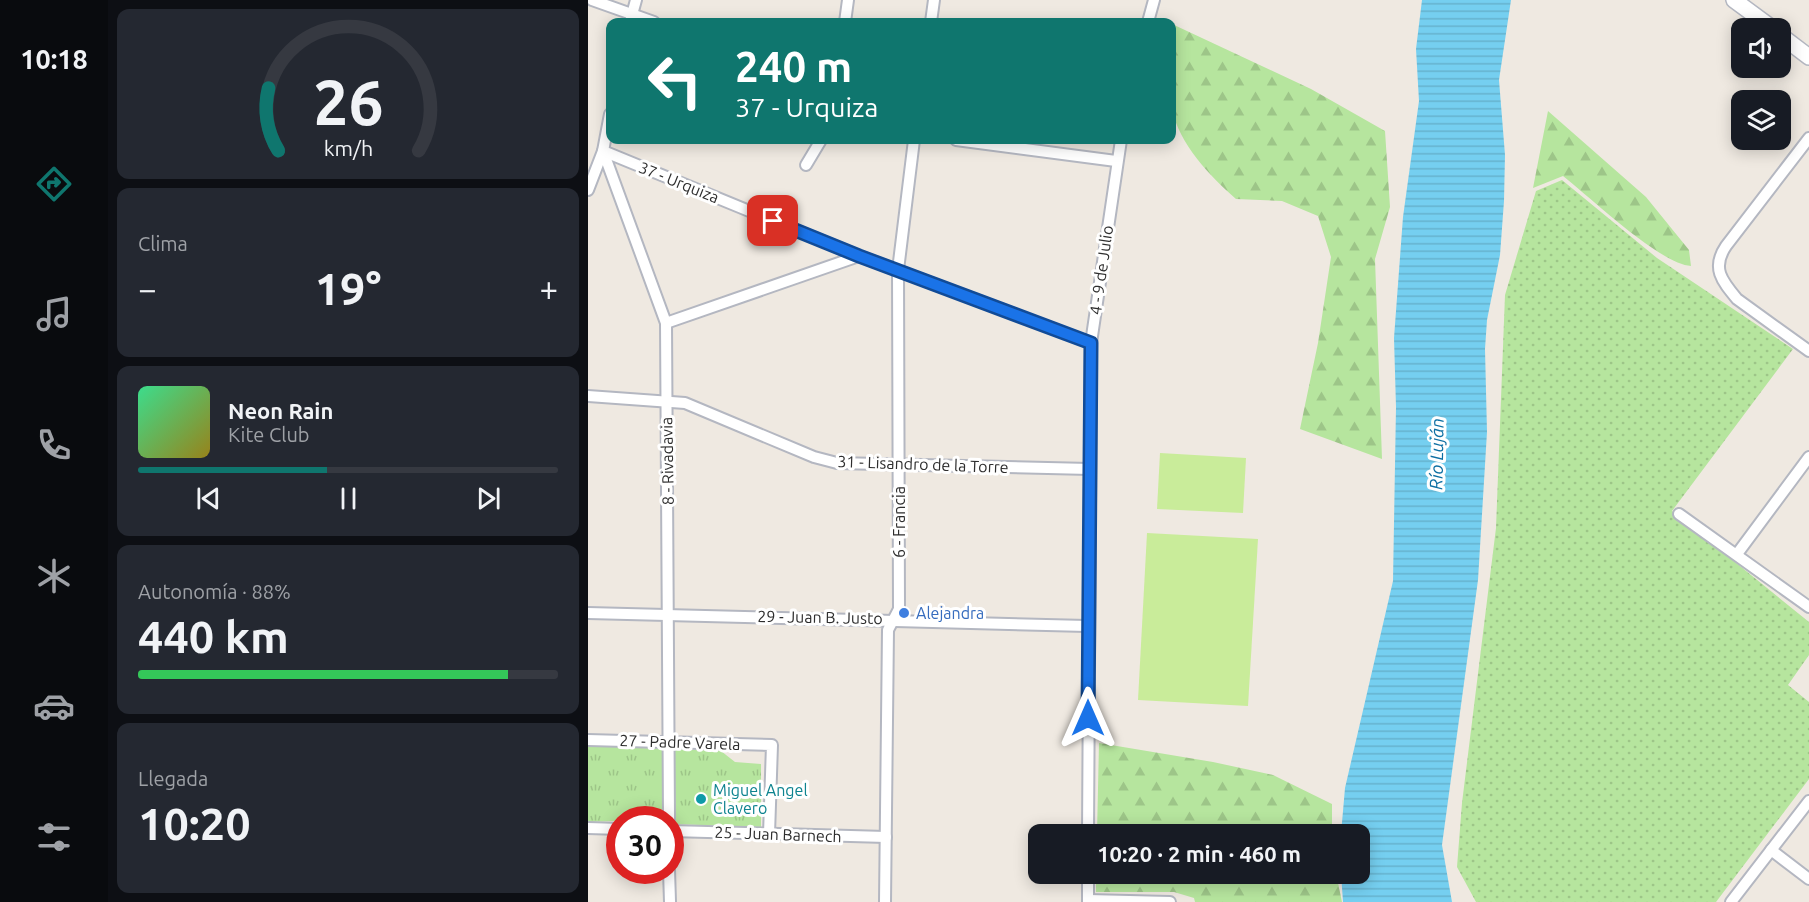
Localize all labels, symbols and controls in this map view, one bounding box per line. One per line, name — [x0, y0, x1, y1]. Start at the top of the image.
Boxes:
map controls — [1731, 18, 1791, 150]
button: sound — [1731, 18, 1791, 78]
icon: left — [636, 42, 714, 120]
text: 240 m — [735, 43, 852, 90]
text: 10:18 — [20, 44, 88, 74]
text: 26 — [313, 67, 383, 137]
button: layers — [1731, 90, 1791, 150]
text: 37 - Urquiza — [735, 92, 878, 122]
text: km/h — [323, 136, 373, 160]
street label: 37 - Urquiza — [636, 158, 722, 206]
icon: directions — [33, 163, 75, 205]
pin — [747, 195, 798, 246]
icon: arrive — [756, 204, 789, 237]
street label: 4 - 9 de Julio — [1086, 224, 1116, 316]
text: Clima — [138, 232, 188, 255]
text: 19° — [315, 263, 381, 314]
text: − — [138, 270, 157, 307]
text: + — [539, 270, 558, 307]
icon: music — [33, 293, 75, 335]
text: Neon Rain — [228, 398, 333, 423]
street label: 8 - Rivadavia — [657, 417, 677, 505]
water label: Río Luján — [1425, 418, 1447, 490]
text: Kite Club — [228, 423, 310, 446]
icon: phone — [33, 424, 75, 466]
street label: 31 - Lisandro de la Torre — [837, 452, 1009, 476]
icon: previous — [192, 482, 225, 515]
icon: pause — [332, 482, 365, 515]
icon: next — [472, 482, 505, 515]
street label: 6 - Francia — [890, 486, 908, 558]
icon: climate — [33, 555, 75, 597]
text: Autonomía · 88% — [138, 580, 291, 603]
place label: Alejandra — [916, 604, 984, 622]
marker: Alejandra — [897, 606, 911, 620]
street label: 29 - Juan B. Justo — [757, 607, 883, 627]
text: 440 km — [138, 611, 289, 662]
icon: car — [33, 685, 75, 727]
position arrow — [1056, 686, 1120, 750]
street label: 27 - Padre Varela — [619, 731, 741, 753]
text: Llegada — [138, 767, 208, 790]
place label: Miguel Angel Clavero — [713, 781, 808, 817]
marker: Miguel Angel Clavero — [694, 792, 708, 806]
text: 10:20 — [138, 798, 251, 849]
speed limit sign: 30 — [606, 806, 684, 884]
icon: filters — [33, 816, 75, 858]
street label: 25 - Juan Barnech — [714, 823, 842, 845]
text: 10:20 · 2 min · 460 m — [1097, 841, 1301, 866]

